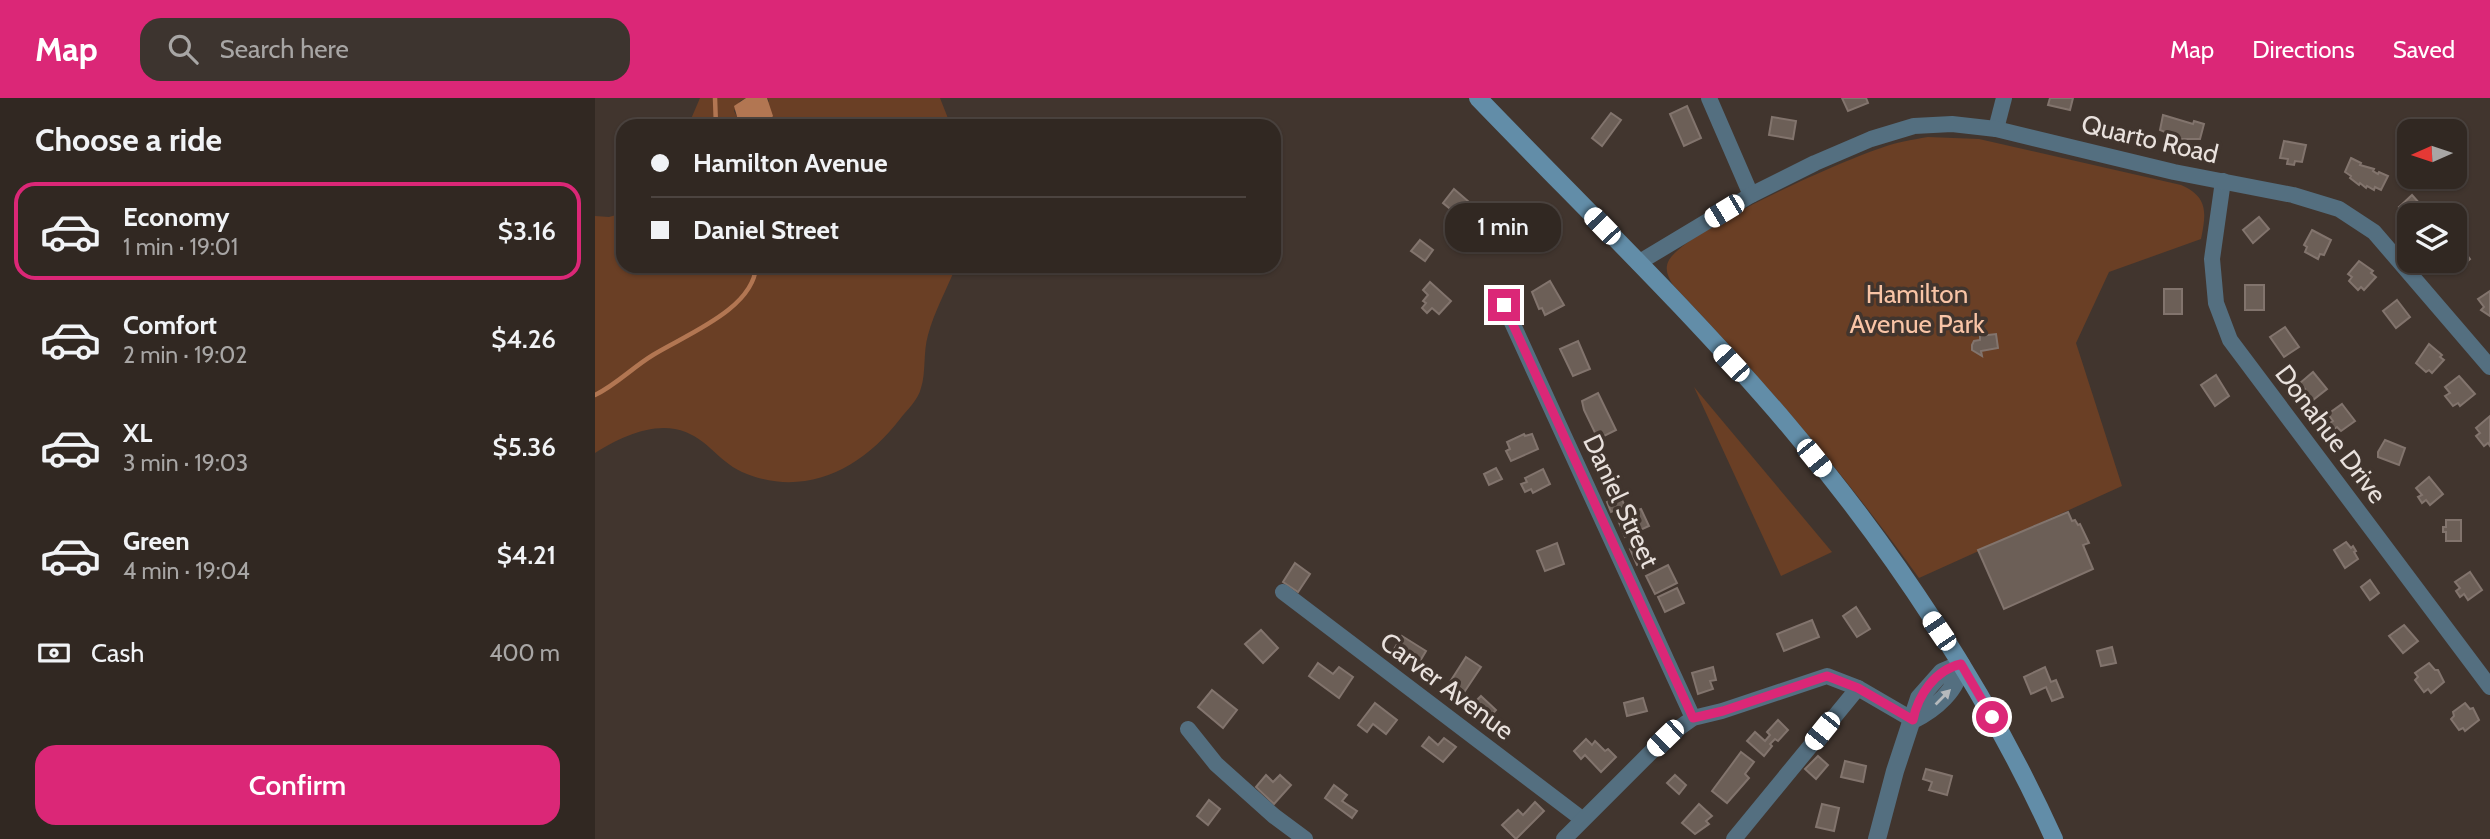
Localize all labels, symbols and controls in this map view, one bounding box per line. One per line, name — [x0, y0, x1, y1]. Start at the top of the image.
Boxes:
search box — [140, 18, 630, 81]
text: Map — [35, 29, 98, 69]
icon: search — [164, 30, 202, 68]
text: Search here — [220, 33, 349, 65]
text: Map — [2170, 35, 2214, 64]
text: Directions — [2252, 35, 2355, 64]
text: Saved — [2393, 35, 2455, 64]
street label: Quarto Road — [2078, 108, 2222, 170]
north arrow — [2397, 119, 2467, 189]
map controls — [2397, 119, 2467, 273]
text: Choose a ride — [35, 120, 222, 159]
text: Hamilton Avenue — [693, 147, 888, 179]
car — [1701, 191, 1748, 231]
icon: car — [39, 200, 102, 263]
text: Economy — [123, 201, 229, 233]
button: layers — [2397, 203, 2467, 273]
callout: 1 min — [1446, 204, 1562, 252]
car — [1580, 204, 1625, 248]
text: 1 min — [1477, 213, 1529, 241]
text: Daniel Street — [693, 214, 839, 246]
text: $3.16 — [498, 215, 556, 247]
text: 1 min · 19:01 — [123, 233, 238, 261]
park label: Hamilton Avenue Park — [1849, 278, 1985, 340]
route end — [1488, 289, 1520, 321]
icon: car — [39, 308, 102, 371]
text: Comfort — [123, 309, 217, 341]
text: $4.26 — [491, 323, 556, 355]
car — [1709, 340, 1754, 386]
text: 2 min · 19:02 — [123, 341, 247, 369]
street label: Donahue Drive — [2268, 358, 2394, 510]
icon: car — [39, 416, 102, 479]
text: XL — [123, 417, 152, 449]
street label: Daniel Street — [1576, 429, 1666, 573]
text: $5.36 — [493, 431, 556, 463]
car — [1793, 435, 1836, 481]
text: 3 min · 19:03 — [123, 449, 248, 477]
icon: car — [39, 524, 102, 587]
text: Green — [123, 525, 190, 557]
text: $4.21 — [497, 539, 556, 571]
text: 4 min · 19:04 — [123, 557, 250, 585]
car — [1919, 608, 1960, 654]
street label: Carver Avenue — [1374, 625, 1520, 747]
icon: cash — [35, 634, 73, 672]
text: Cash — [91, 637, 144, 669]
text: 400 m — [489, 639, 560, 667]
one-way arrow — [1935, 688, 1952, 705]
route start — [1976, 701, 2008, 733]
car — [1801, 708, 1844, 754]
car — [1643, 716, 1688, 760]
button: Confirm — [35, 745, 560, 825]

